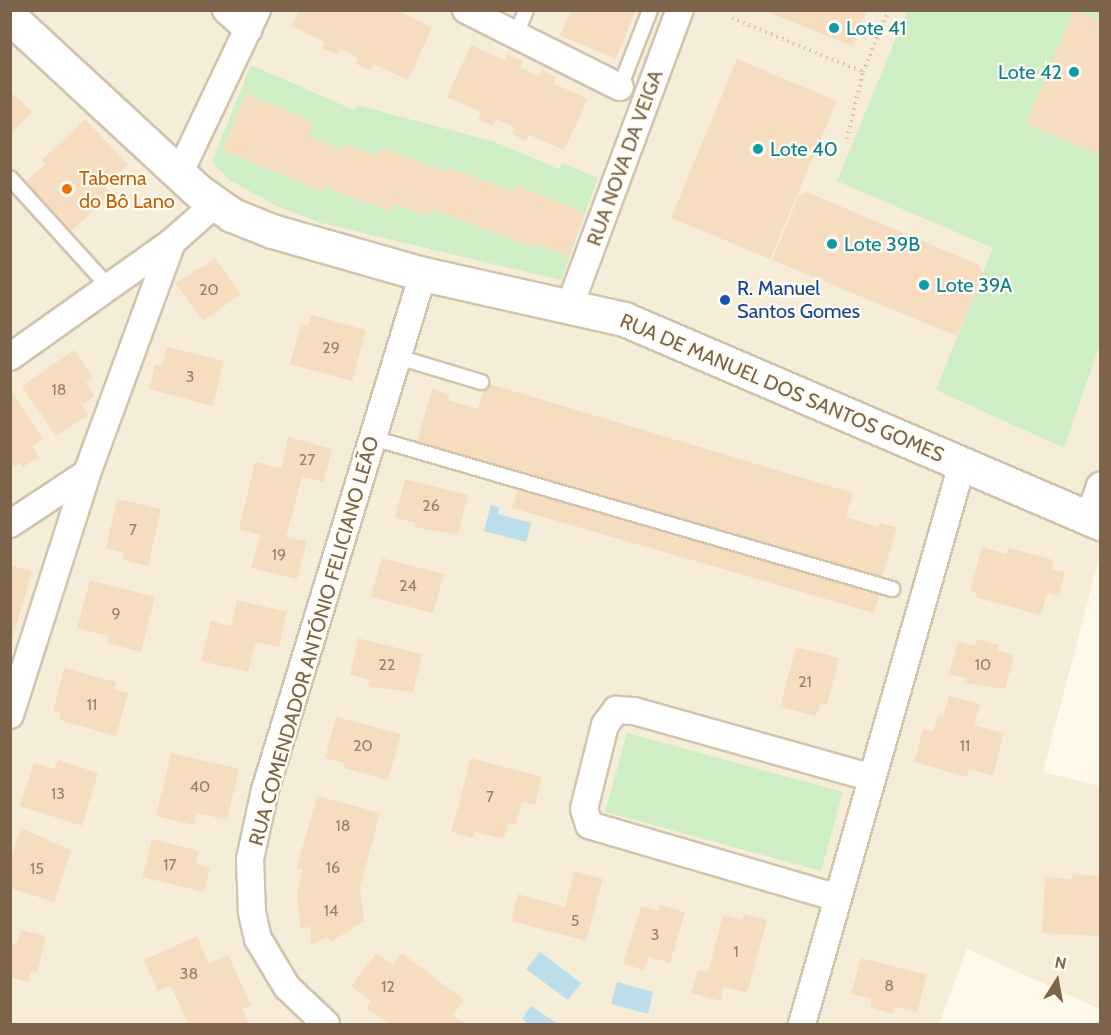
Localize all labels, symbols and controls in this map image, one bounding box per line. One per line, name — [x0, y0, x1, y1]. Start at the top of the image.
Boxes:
place label: Lote 41 — [846, 16, 906, 40]
marker: Lote 41 — [827, 21, 841, 35]
place label: Lote 42 — [998, 60, 1062, 84]
marker: Lote 42 — [1067, 65, 1081, 79]
street label: RUA NOVA DA VEIGA — [582, 67, 668, 249]
place label: Lote 40 — [770, 137, 838, 161]
marker: Lote 40 — [751, 142, 765, 156]
place label: Taberna do Bô Lano — [79, 166, 175, 213]
marker: Taberna do Bô Lano — [60, 182, 74, 196]
place label: Lote 39B — [844, 232, 920, 256]
marker: Lote 39B — [825, 237, 839, 251]
place label: Lote 39A — [936, 273, 1012, 297]
place label: R. Manuel Santos Gomes — [737, 276, 860, 323]
marker: Lote 39A — [917, 278, 931, 292]
house number: 20 — [199, 280, 219, 300]
marker: R. Manuel Santos Gomes — [718, 293, 732, 307]
street label: RUA DE MANUEL DOS SANTOS GOMES — [616, 309, 948, 467]
house number: 29 — [322, 338, 340, 358]
house number: 3 — [186, 367, 194, 387]
house number: 18 — [52, 380, 66, 400]
street label: RUA COMENDADOR ANTÓNIO FELICIANO LEÃO — [244, 434, 384, 848]
house number: 27 — [299, 450, 315, 470]
house number: 26 — [422, 496, 440, 516]
house number: 7 — [129, 520, 137, 540]
house number: 19 — [272, 545, 286, 565]
house number: 24 — [399, 576, 417, 596]
house number: 9 — [111, 604, 121, 624]
house number: 22 — [379, 655, 395, 675]
house number: 10 — [975, 655, 991, 675]
house number: 21 — [798, 672, 812, 692]
house number: 11 — [87, 695, 97, 715]
house number: 20 — [353, 736, 373, 756]
house number: 11 — [960, 736, 970, 756]
house number: 40 — [190, 777, 210, 797]
house number: 13 — [51, 784, 65, 804]
house number: 7 — [486, 787, 494, 807]
house number: 18 — [336, 816, 350, 836]
house number: 17 — [163, 855, 177, 875]
house number: 16 — [326, 858, 340, 878]
house number: 15 — [30, 859, 44, 879]
house number: 14 — [324, 901, 338, 921]
house number: 5 — [571, 911, 579, 931]
house number: 3 — [651, 925, 659, 945]
house number: 1 — [733, 942, 739, 962]
north arrow — [1027, 951, 1087, 1011]
text: N — [1053, 952, 1068, 973]
house number: 38 — [180, 964, 198, 984]
house number: 8 — [884, 976, 894, 996]
house number: 12 — [381, 977, 395, 997]

